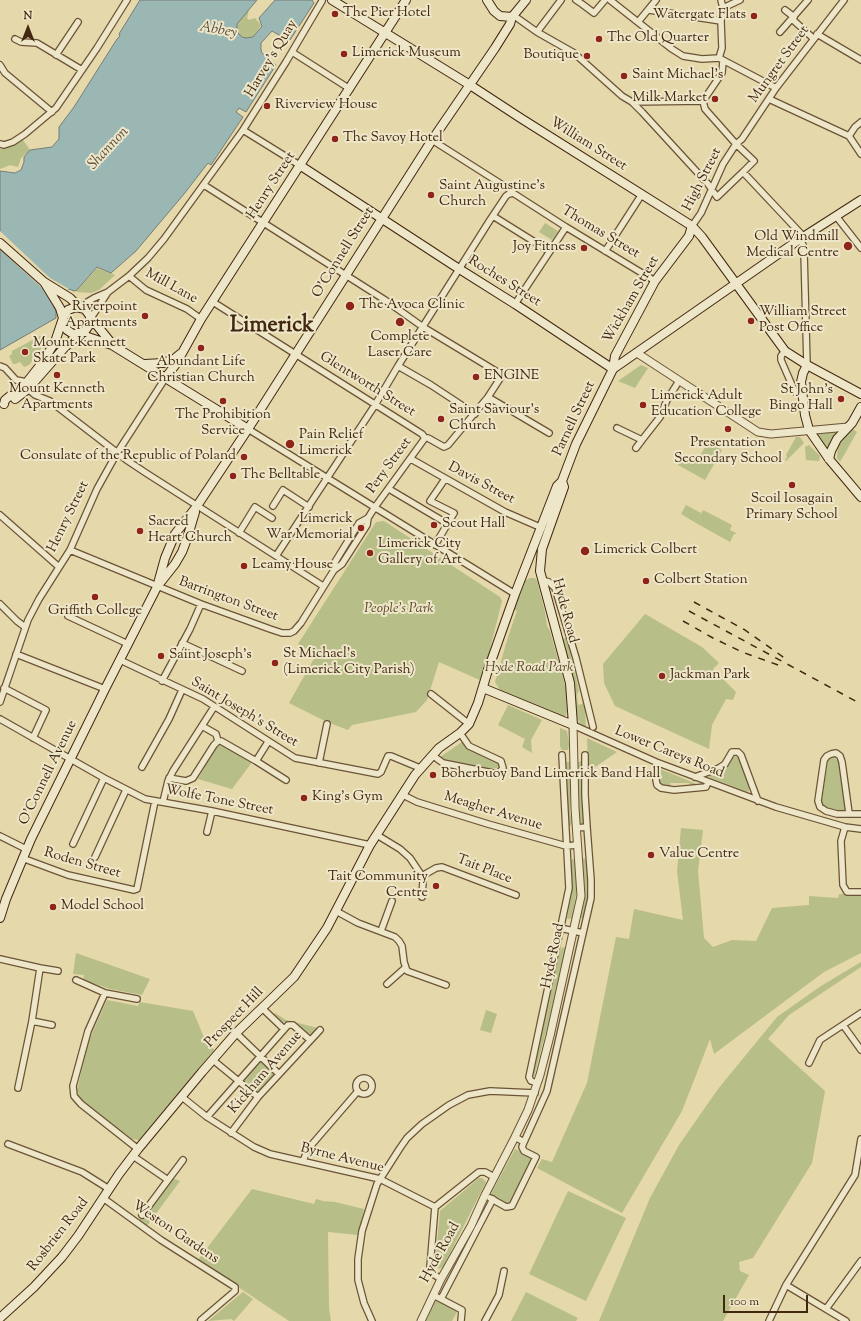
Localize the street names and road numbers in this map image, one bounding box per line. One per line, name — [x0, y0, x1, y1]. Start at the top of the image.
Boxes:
street label: Harvey's Quay — [242, 17, 302, 101]
street label: Mungret Street — [746, 23, 814, 107]
street label: William Street — [546, 115, 630, 175]
street label: High Street — [680, 145, 726, 215]
street label: Henry Street — [244, 149, 300, 223]
street label: Thomas Street — [558, 203, 642, 263]
street label: O'Connell Street — [309, 204, 379, 302]
street label: Roches Street — [464, 253, 544, 311]
street label: Wickham Street — [600, 253, 664, 347]
street label: Mill Lane — [142, 266, 200, 308]
street label: Glentworth Street — [316, 349, 418, 421]
street label: Parnell Street — [550, 379, 600, 459]
street label: Pery Street — [364, 435, 416, 497]
street label: Davis Street — [445, 459, 517, 509]
street label: Henry Street — [45, 479, 93, 555]
street label: Barrington Street — [176, 574, 280, 626]
street label: Hyde Road — [547, 577, 581, 645]
street label: Saint Joseph's Street — [187, 674, 301, 752]
street label: O'Connell Avenue — [16, 718, 82, 828]
street label: Lower Careys Road — [612, 723, 726, 783]
street label: Wolfe Tone Street — [164, 782, 274, 820]
street label: Meagher Avenue — [442, 789, 544, 835]
street label: Roden Street — [42, 845, 122, 883]
street label: Tait Place — [454, 852, 514, 888]
street label: Hyde Road — [539, 922, 569, 990]
street label: Prospect Hill — [202, 984, 268, 1052]
street label: Kickham Avenue — [226, 1028, 306, 1118]
street label: Byrne Avenue — [299, 1141, 385, 1177]
street label: Rosbrien Road — [25, 1195, 93, 1275]
street label: Weston Gardens — [128, 1198, 222, 1268]
street label: Hyde Road — [418, 1220, 464, 1286]

